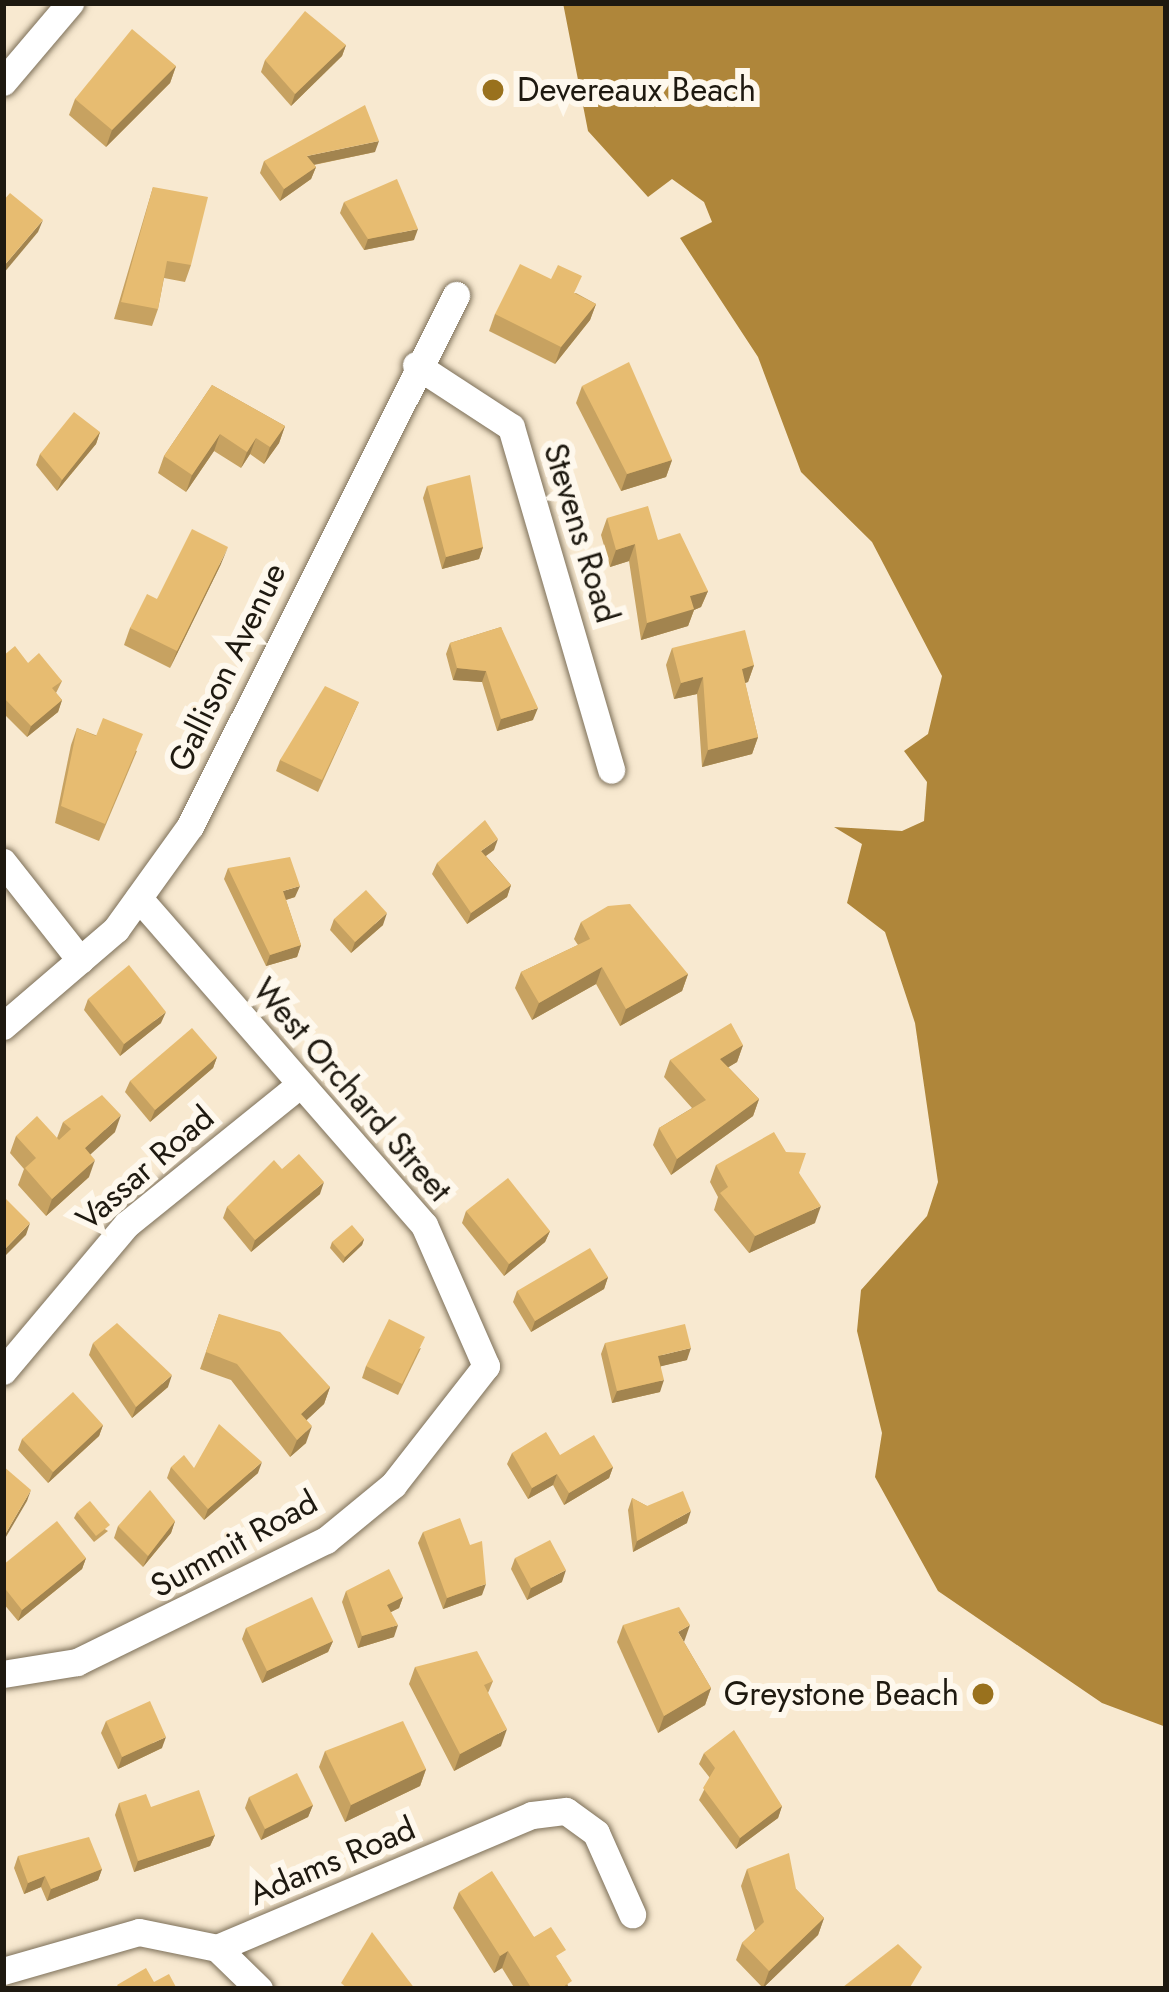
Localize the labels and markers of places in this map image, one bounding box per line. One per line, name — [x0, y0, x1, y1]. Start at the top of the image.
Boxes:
place label: Devereaux Beach — [517, 70, 756, 110]
marker: Devereaux Beach — [480, 77, 506, 103]
place label: Greystone Beach — [724, 1674, 959, 1714]
marker: Greystone Beach — [970, 1681, 996, 1707]

